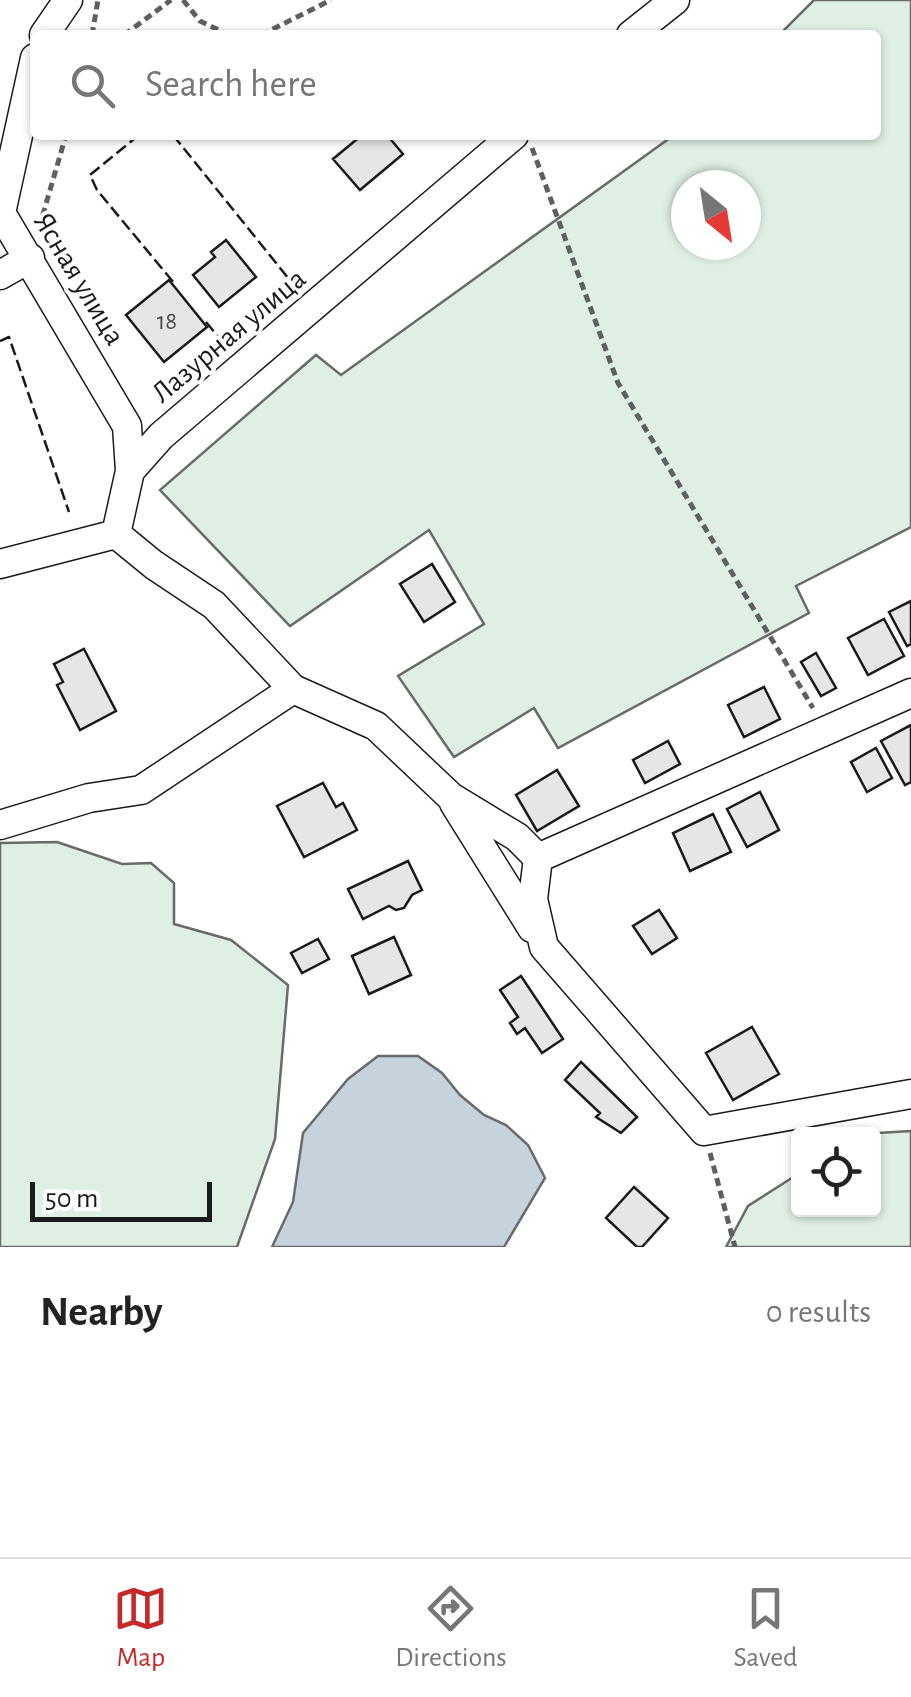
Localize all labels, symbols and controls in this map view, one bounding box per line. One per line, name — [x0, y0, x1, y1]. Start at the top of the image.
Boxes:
search box — [30, 30, 881, 140]
icon: search — [65, 58, 120, 113]
text: Search here — [145, 66, 317, 104]
north arrow — [671, 170, 761, 260]
street label: Ясная улица — [28, 208, 130, 350]
street label: Лазурная улица — [146, 263, 312, 409]
house number: 18 — [157, 309, 177, 334]
map controls — [791, 1127, 881, 1217]
button: locate — [791, 1127, 881, 1217]
scale bar — [30, 1177, 212, 1222]
text: 50 m — [45, 1185, 99, 1213]
text: Nearby — [40, 1291, 163, 1333]
text: 0 results — [766, 1296, 871, 1328]
tab: Map — [113, 1581, 168, 1675]
tab: Directions — [395, 1581, 507, 1675]
tab: Saved — [734, 1581, 798, 1675]

